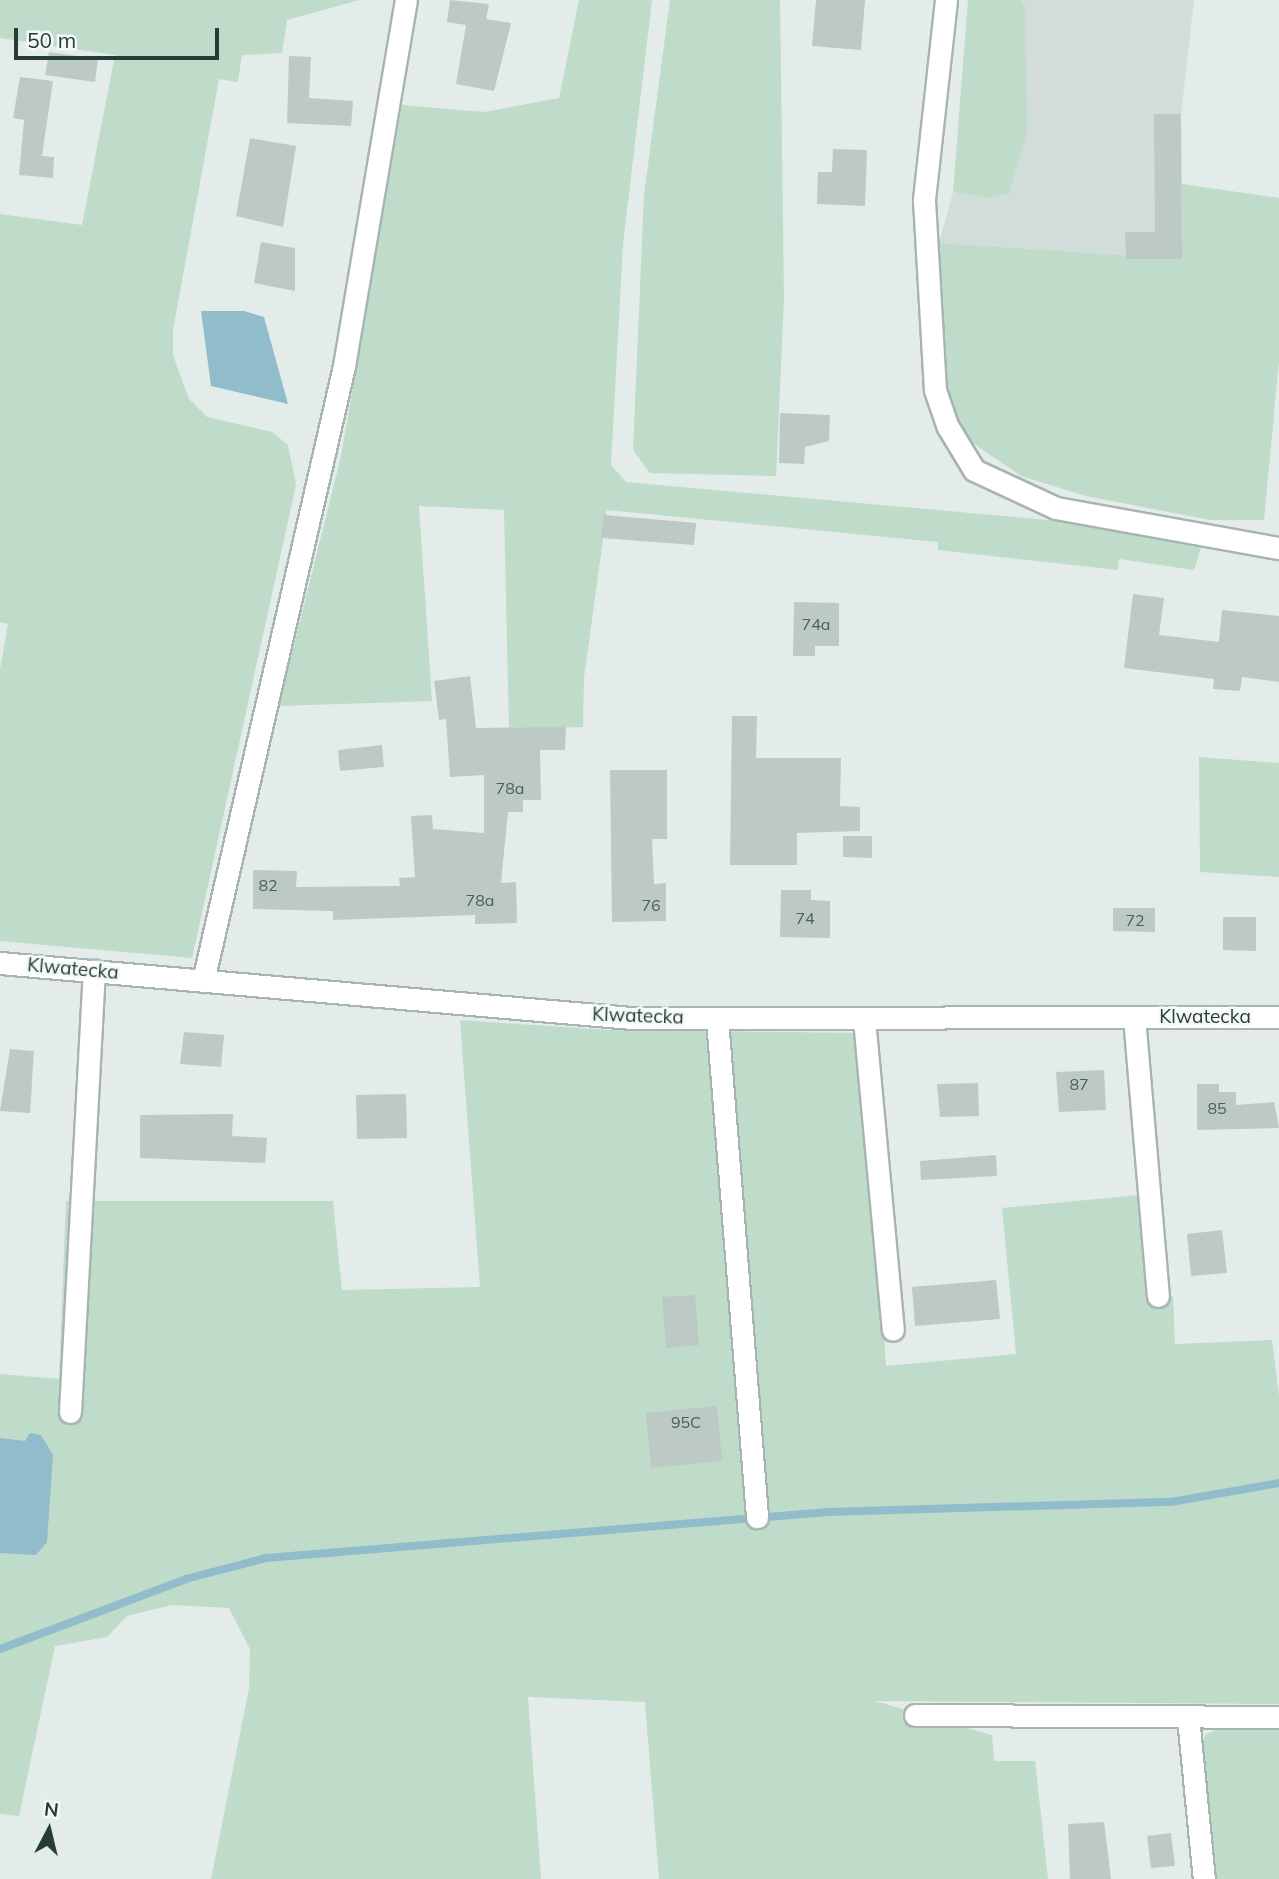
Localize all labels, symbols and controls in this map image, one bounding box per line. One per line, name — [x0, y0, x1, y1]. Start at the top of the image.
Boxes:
scale bar — [18, 14, 222, 58]
text: 50 m — [27, 27, 76, 53]
house number: 74a — [802, 614, 830, 634]
house number: 78a — [496, 778, 524, 798]
house number: 82 — [258, 875, 278, 895]
house number: 78a — [466, 890, 494, 910]
house number: 76 — [641, 895, 661, 915]
house number: 74 — [795, 908, 815, 928]
house number: 72 — [1125, 910, 1145, 930]
street label: Klwatecka — [26, 954, 120, 984]
street label: Klwatecka — [592, 1003, 684, 1029]
street label: Klwatecka — [1159, 1006, 1251, 1028]
house number: 87 — [1069, 1074, 1089, 1094]
house number: 85 — [1207, 1098, 1227, 1118]
house number: 95C — [671, 1412, 701, 1432]
north arrow — [14, 1795, 84, 1865]
text: N — [43, 1796, 60, 1822]

